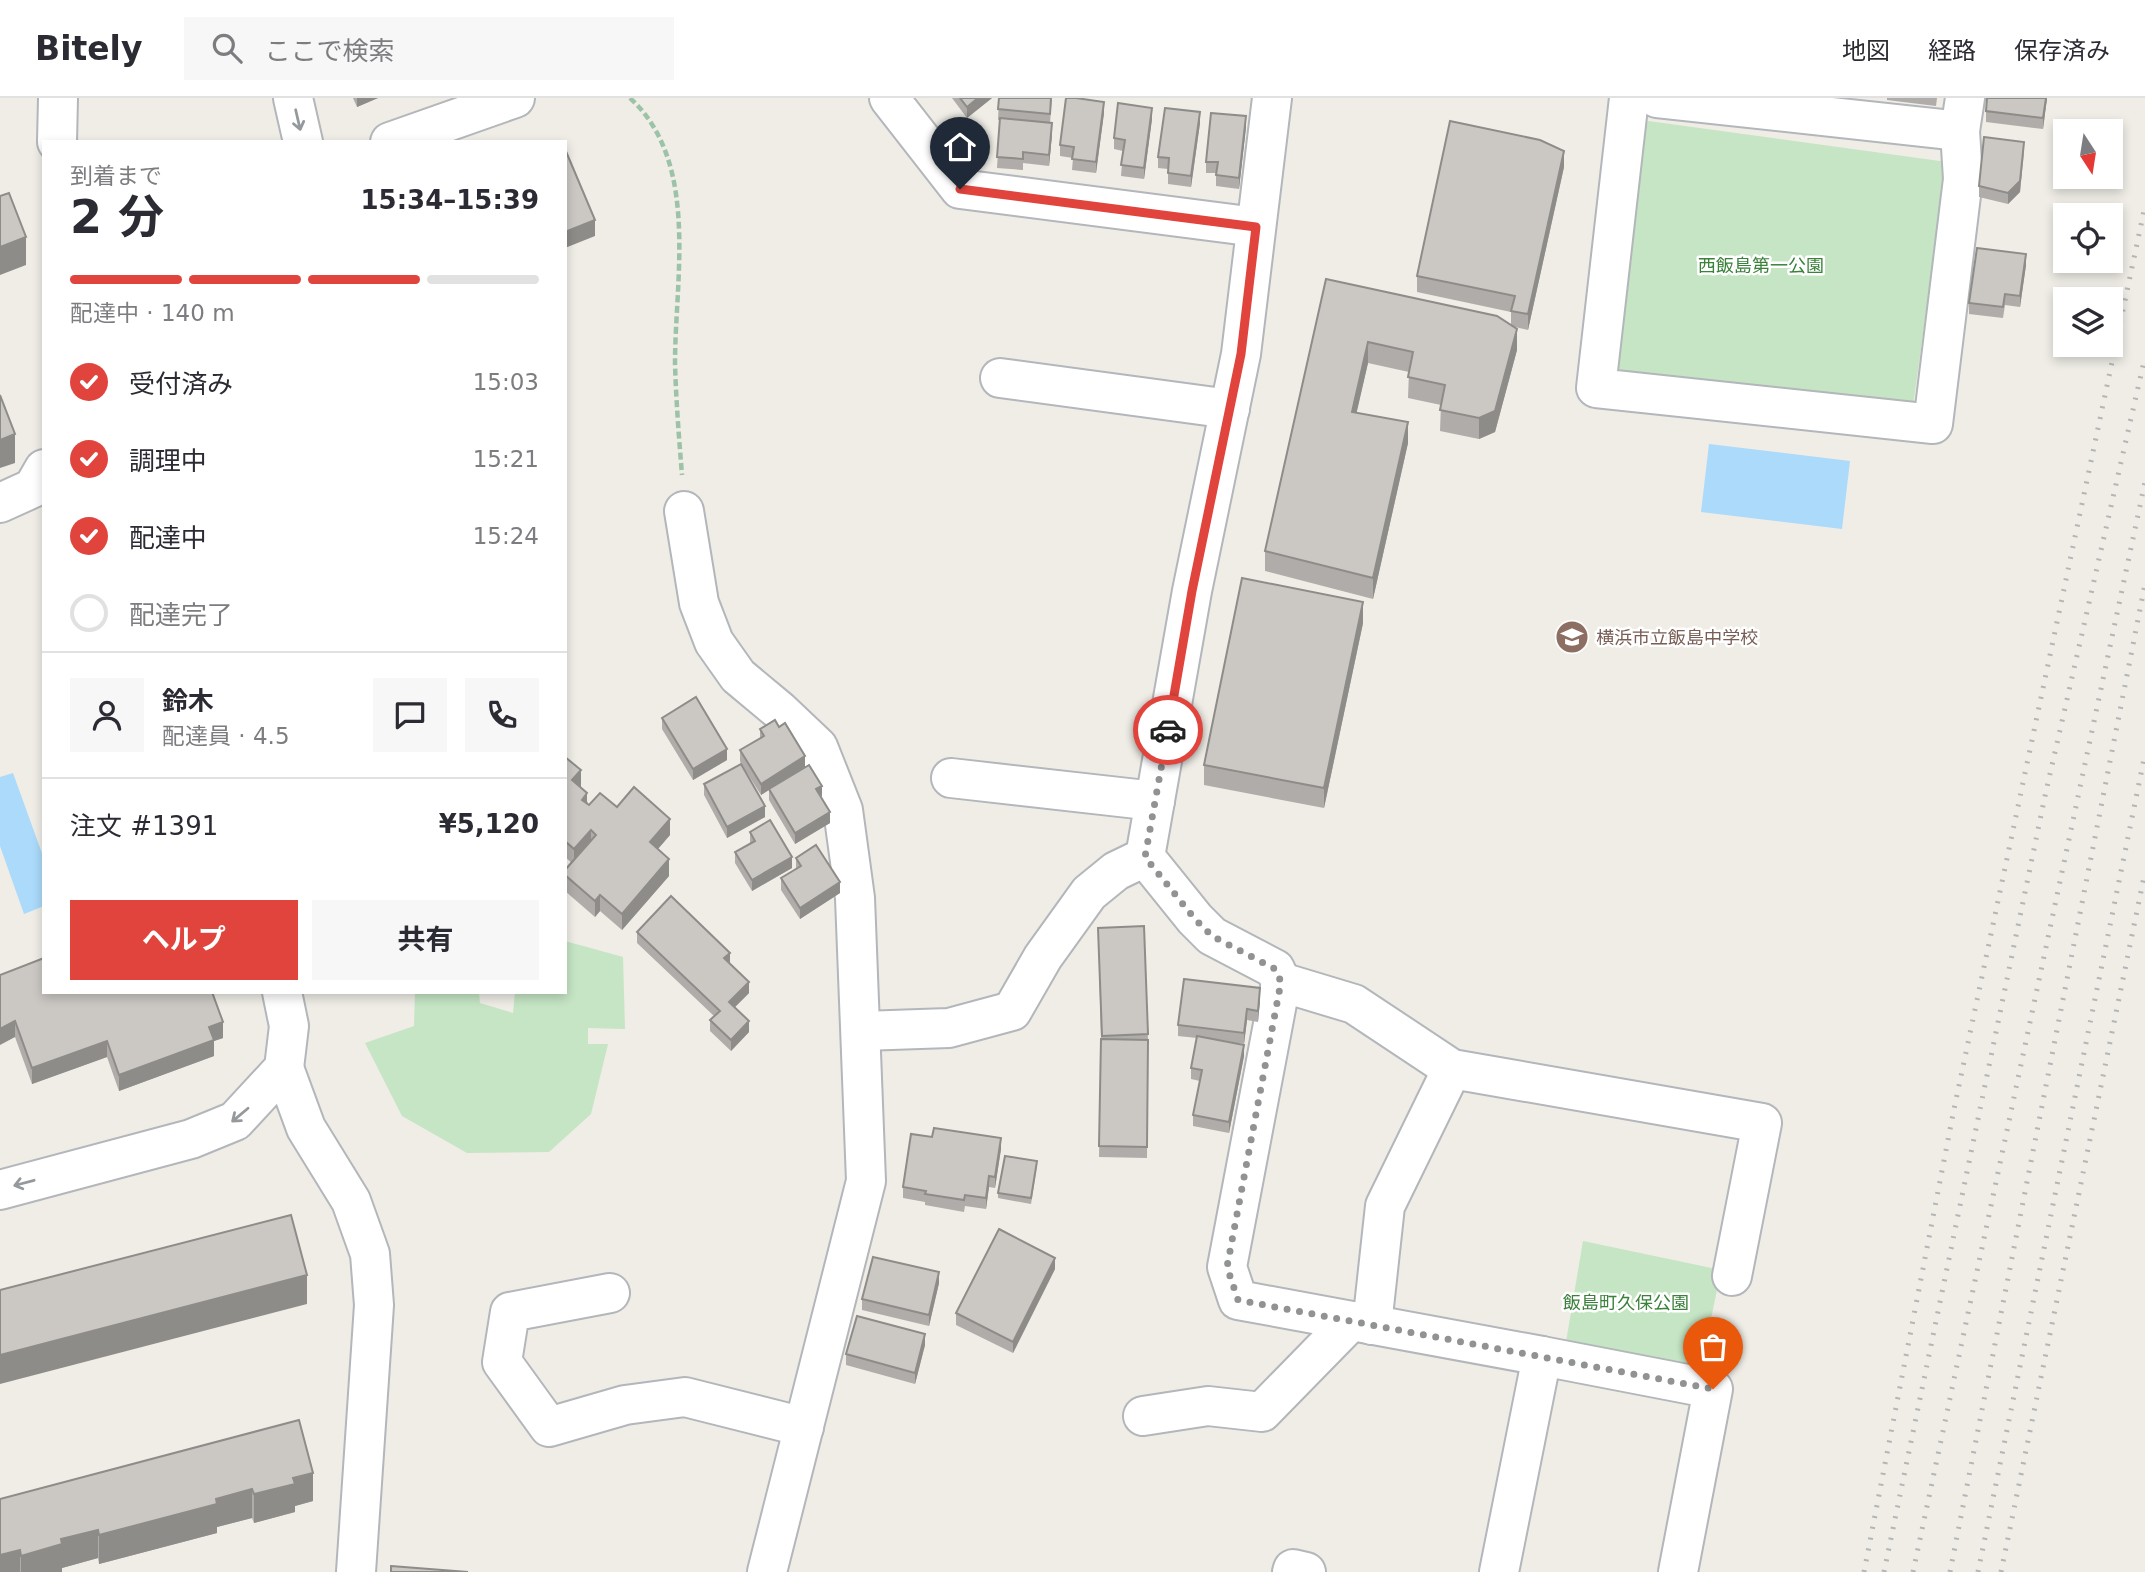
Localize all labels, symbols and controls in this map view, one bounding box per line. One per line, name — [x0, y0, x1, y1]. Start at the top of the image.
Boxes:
search box — [184, 17, 674, 80]
text: Bitely — [35, 29, 142, 68]
icon: search — [208, 29, 246, 67]
text: ここで検索 — [264, 36, 394, 66]
text: 地図 — [1842, 37, 1890, 65]
text: 経路 — [1928, 37, 1976, 65]
text: 保存済み — [2014, 37, 2110, 65]
one-way arrow — [292, 108, 306, 131]
pin — [930, 117, 990, 189]
north arrow — [2053, 119, 2123, 189]
map controls — [2053, 119, 2123, 357]
icon: home — [941, 128, 979, 166]
text: 到着まで — [70, 163, 162, 189]
text: 15:34–15:39 — [360, 185, 539, 215]
text: 2 分 — [70, 190, 164, 244]
button: locate — [2053, 203, 2123, 273]
park label: 西飯島第一公園 — [1698, 255, 1824, 276]
button: layers — [2053, 287, 2123, 357]
text: 配達中 · 140 m — [70, 300, 235, 326]
icon: check — [70, 363, 108, 401]
text: 受付済み — [129, 369, 233, 399]
text: 15:03 — [473, 369, 539, 395]
icon: check — [70, 440, 108, 478]
text: 調理中 — [129, 446, 207, 476]
text: 15:21 — [473, 446, 539, 472]
icon: check — [70, 517, 108, 555]
text: 配達中 — [129, 523, 207, 553]
text: 15:24 — [473, 523, 539, 549]
text: 配達完了 — [129, 600, 233, 630]
school or university icon: 横浜市立飯島中学校 — [1553, 618, 1591, 656]
place label: 横浜市立飯島中学校 — [1596, 627, 1758, 648]
button: person — [70, 678, 144, 752]
button: chat — [373, 678, 447, 752]
button: phone — [465, 678, 539, 752]
text: 鈴木 — [162, 686, 214, 716]
courier — [1133, 695, 1203, 765]
icon: car — [1149, 711, 1187, 749]
text: 配達員 · 4.5 — [162, 723, 290, 749]
text: ¥5,120 — [439, 809, 539, 839]
text: 注文 #1391 — [70, 811, 218, 841]
button: ヘルプ — [70, 900, 298, 980]
button: 共有 — [312, 900, 539, 980]
one-way arrow — [231, 1107, 249, 1123]
one-way arrow — [13, 1177, 36, 1190]
park label: 飯島町久保公園 — [1563, 1292, 1689, 1313]
pin — [1683, 1317, 1743, 1389]
icon: bag — [1694, 1328, 1732, 1366]

